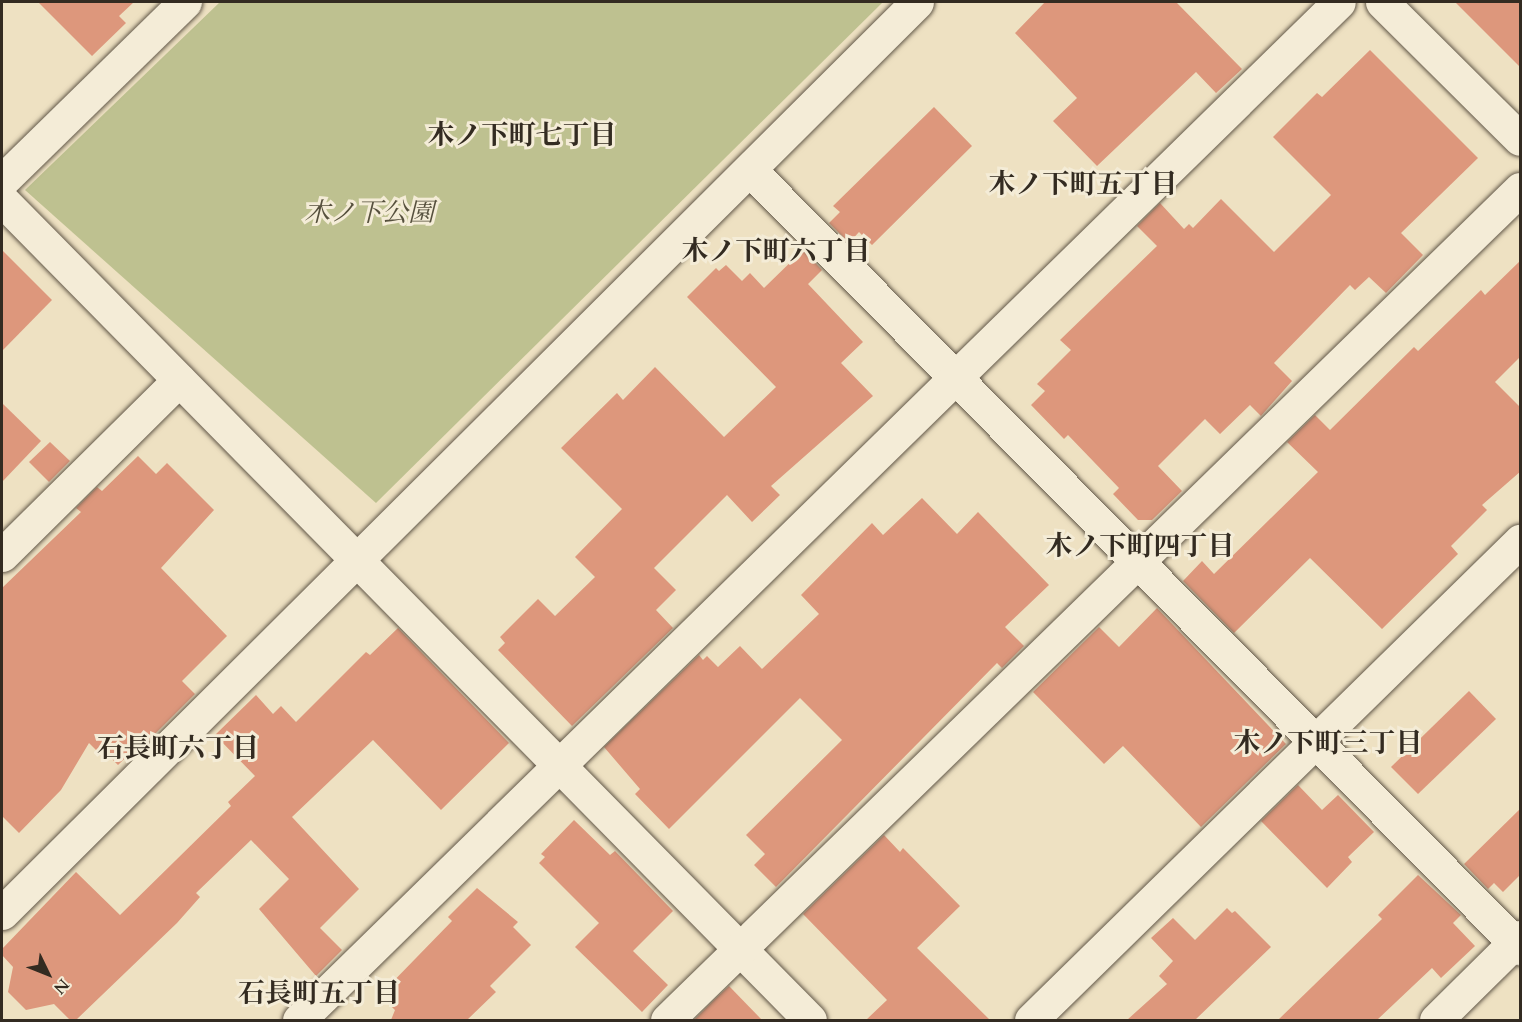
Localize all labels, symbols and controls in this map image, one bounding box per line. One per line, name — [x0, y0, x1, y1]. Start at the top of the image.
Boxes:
district label: 木ノ下町七丁目 — [428, 120, 616, 152]
district label: 木ノ下町五丁目 — [989, 169, 1177, 201]
park label: 木ノ下公園 — [304, 197, 434, 229]
district label: 木ノ下町六丁目 — [682, 236, 870, 268]
district label: 木ノ下町四丁目 — [1046, 531, 1234, 563]
district label: 木ノ下町三丁目 — [1234, 728, 1422, 760]
district label: 石長町六丁目 — [97, 733, 259, 765]
north arrow — [18, 944, 78, 1004]
text: N — [48, 974, 74, 999]
district label: 石長町五丁目 — [238, 978, 400, 1010]

